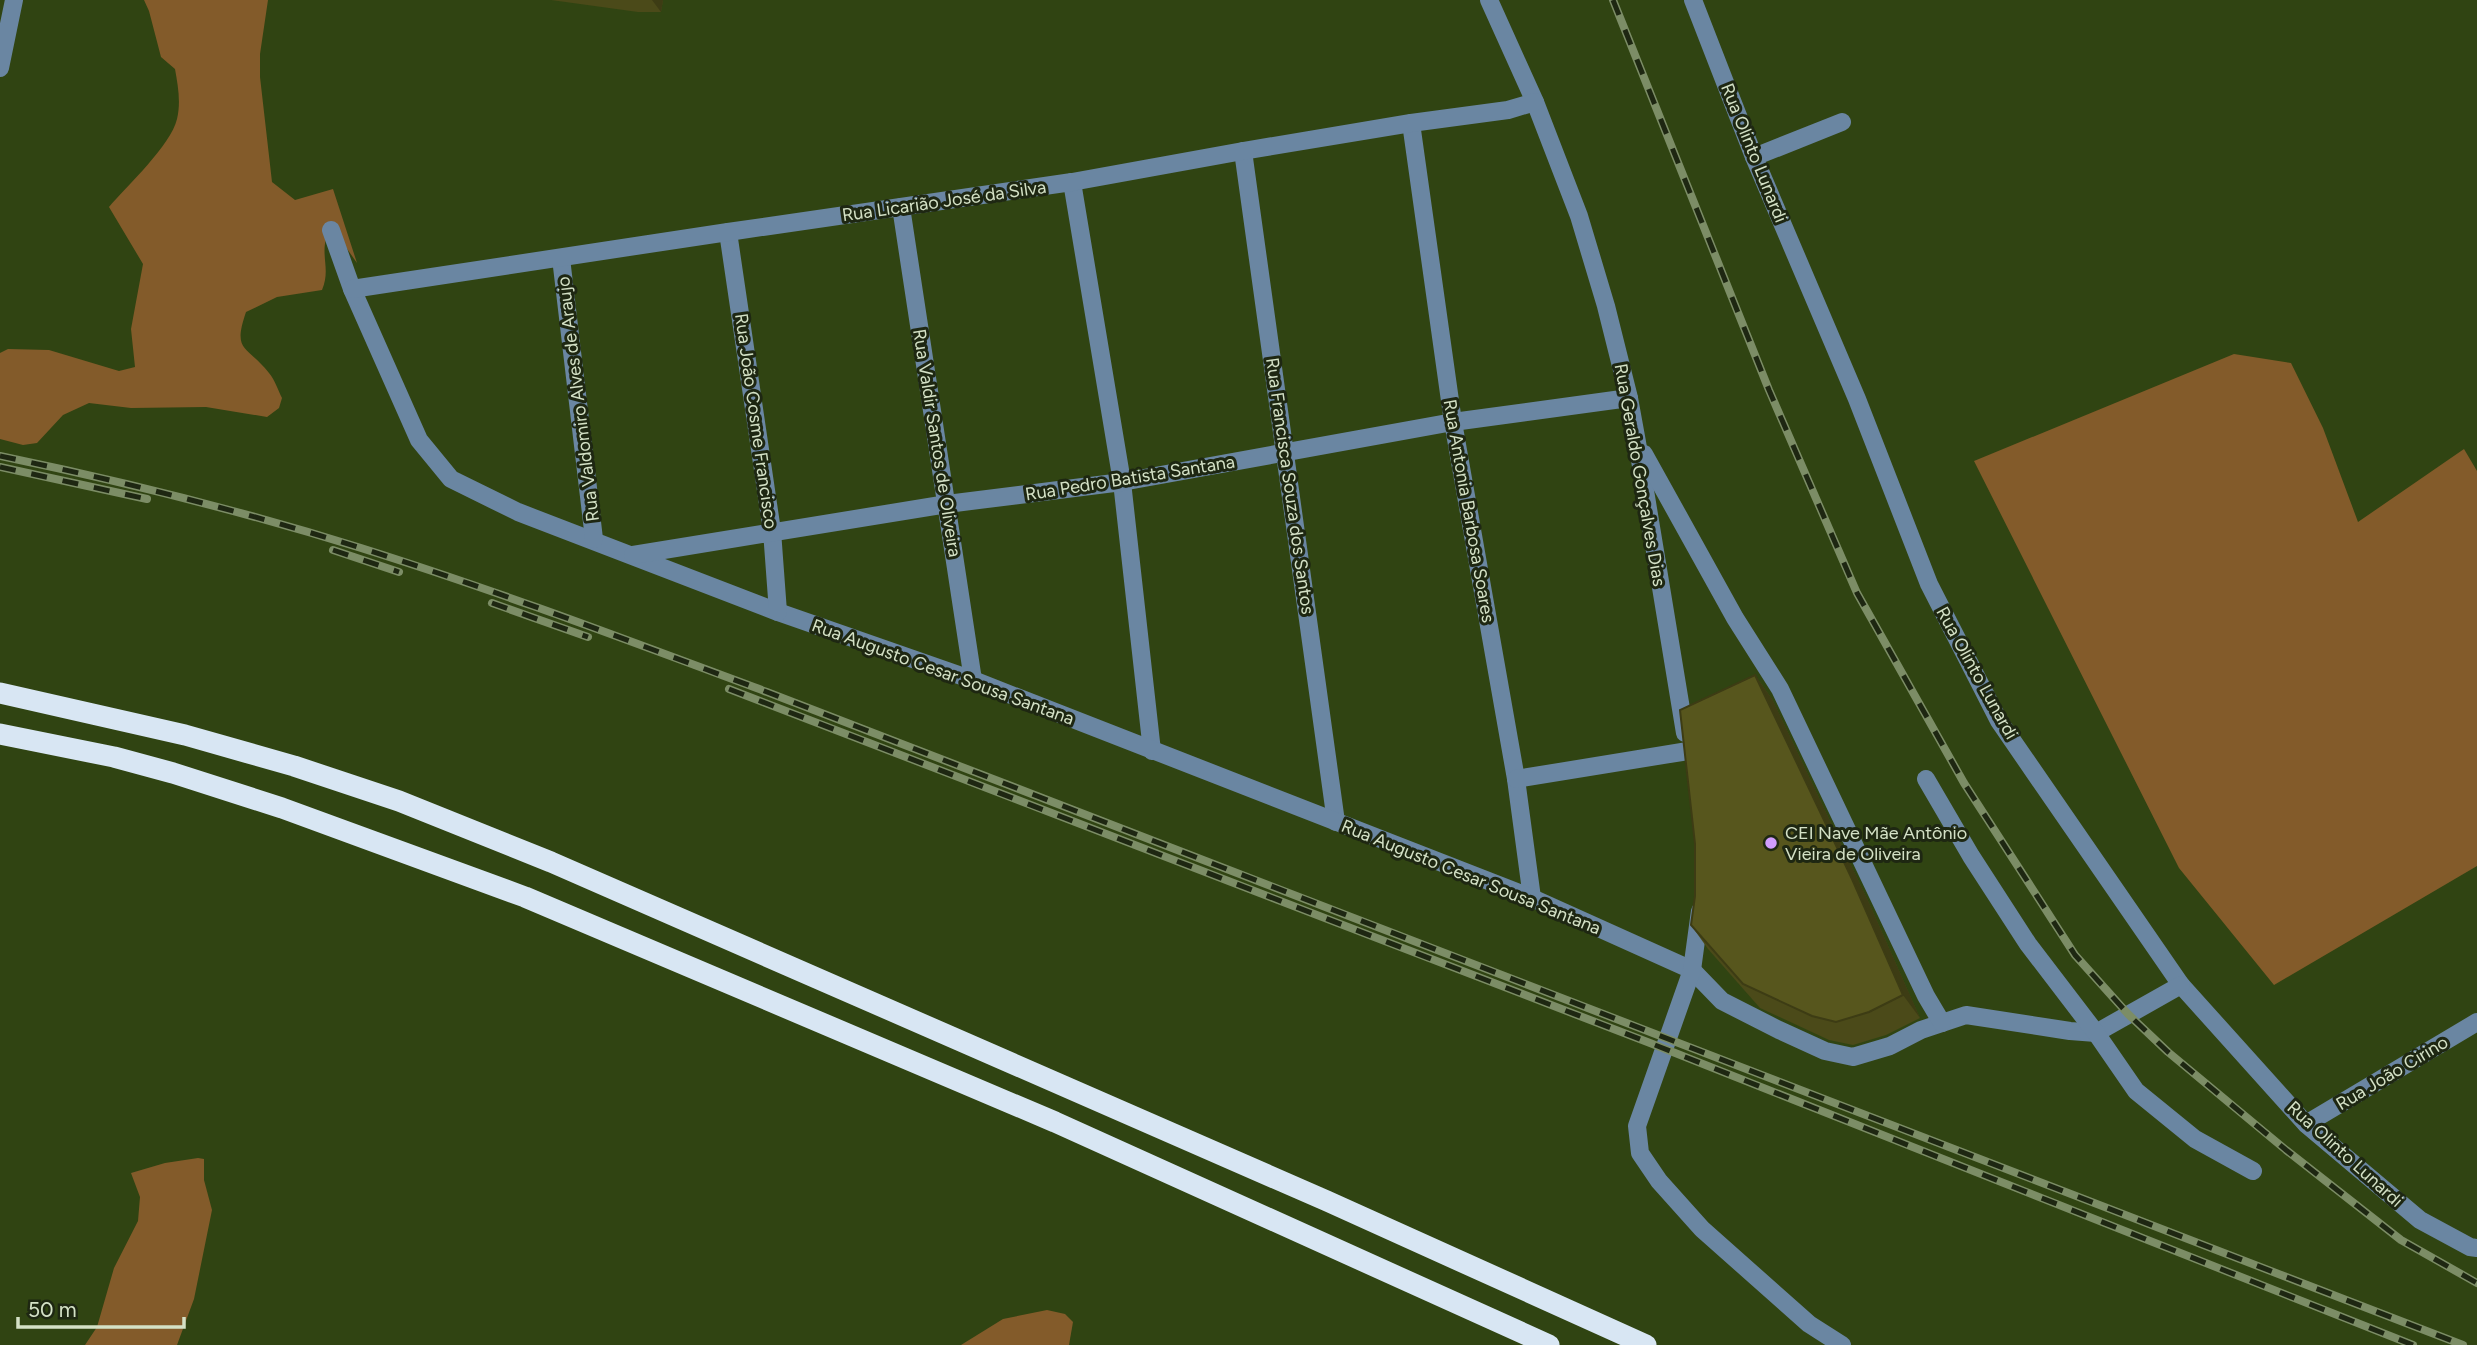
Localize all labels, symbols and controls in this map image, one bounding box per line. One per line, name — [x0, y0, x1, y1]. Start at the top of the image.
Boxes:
street label: Rua Olinto Lunardi — [1716, 80, 1792, 226]
street label: Rua Licarião José da Silva — [841, 176, 1047, 226]
street label: Rua Valdomiro Alves de Araujo — [552, 275, 604, 523]
street label: Rua João Cosme Francisco — [730, 312, 782, 530]
street label: Rua Valdir Santos de Oliveira — [908, 327, 966, 559]
street label: Rua Francisca Souza dos Santos — [1261, 356, 1319, 616]
street label: Rua Geraldo Gonçalves Dias — [1610, 362, 1670, 588]
street label: Rua Antonia Barbosa Soares — [1439, 398, 1499, 624]
street label: Rua Pedro Batista Santana — [1024, 451, 1236, 505]
street label: Rua Olinto Lunardi — [1931, 603, 2023, 743]
street label: Rua Augusto Cesar Sousa Santana — [809, 614, 1077, 730]
street label: Rua Augusto Cesar Sousa Santana — [1338, 815, 1604, 939]
place label: CEI Nave Mãe Antônio Vieira de Oliveira — [1785, 822, 1967, 865]
marker: CEI Nave Mãe Antônio Vieira de Oliveira — [1763, 835, 1779, 851]
street label: Rua João Cirino — [2332, 1031, 2452, 1115]
street label: Rua Olinto Lunardi — [2283, 1096, 2407, 1212]
scale bar — [18, 1286, 184, 1330]
text: 50 m — [28, 1297, 77, 1322]

